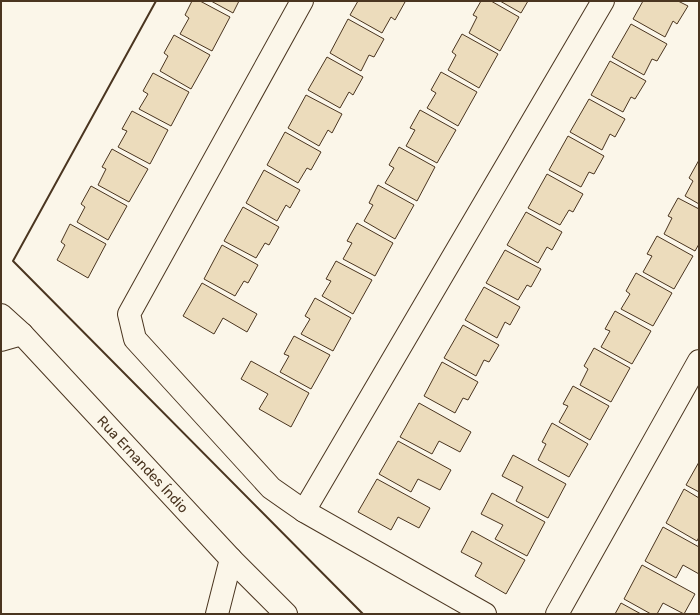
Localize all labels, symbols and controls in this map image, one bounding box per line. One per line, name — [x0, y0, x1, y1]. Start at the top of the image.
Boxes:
street label: Rua Ernandes Índio — [94, 412, 192, 516]

